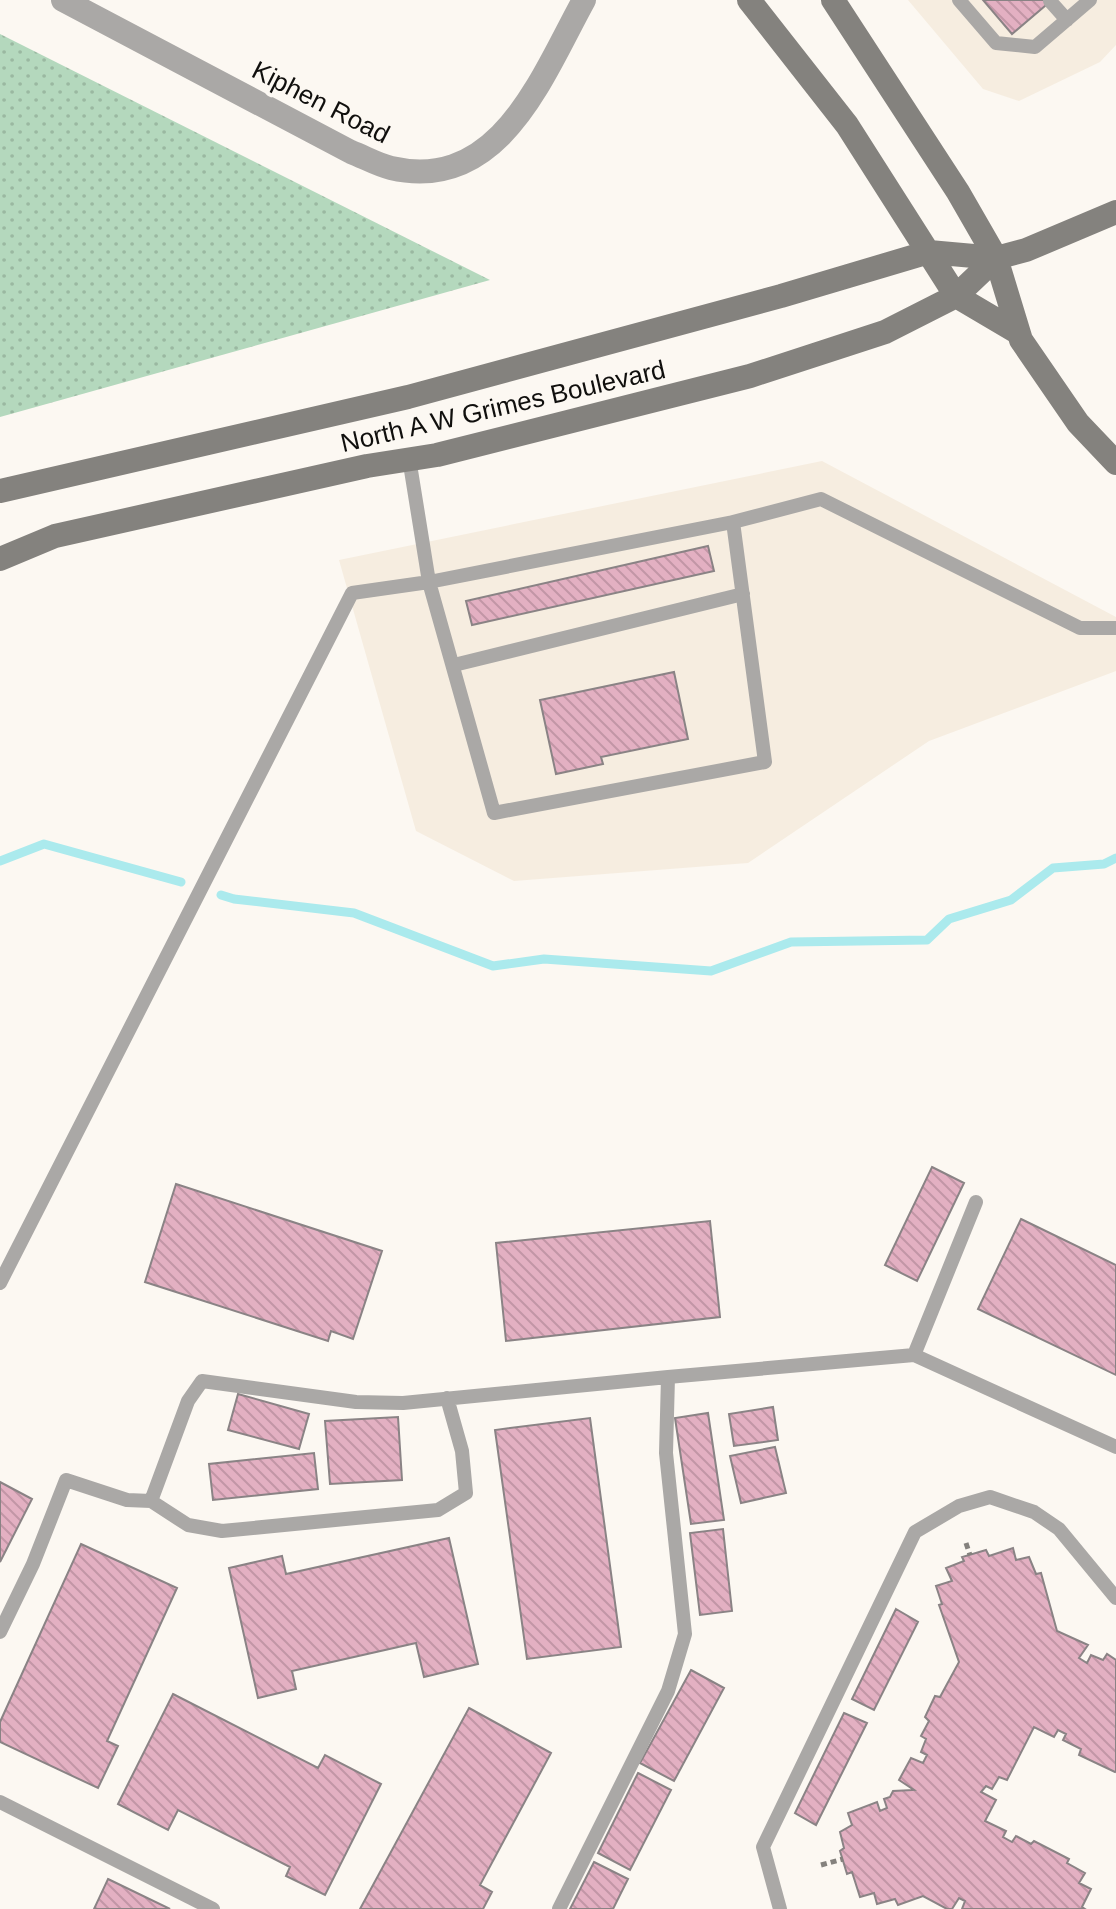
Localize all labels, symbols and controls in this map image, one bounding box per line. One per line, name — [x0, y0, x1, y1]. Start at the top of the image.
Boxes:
street label: Kiphen Road — [247, 55, 395, 149]
street label: North A W Grimes Boulevard — [338, 354, 668, 458]

